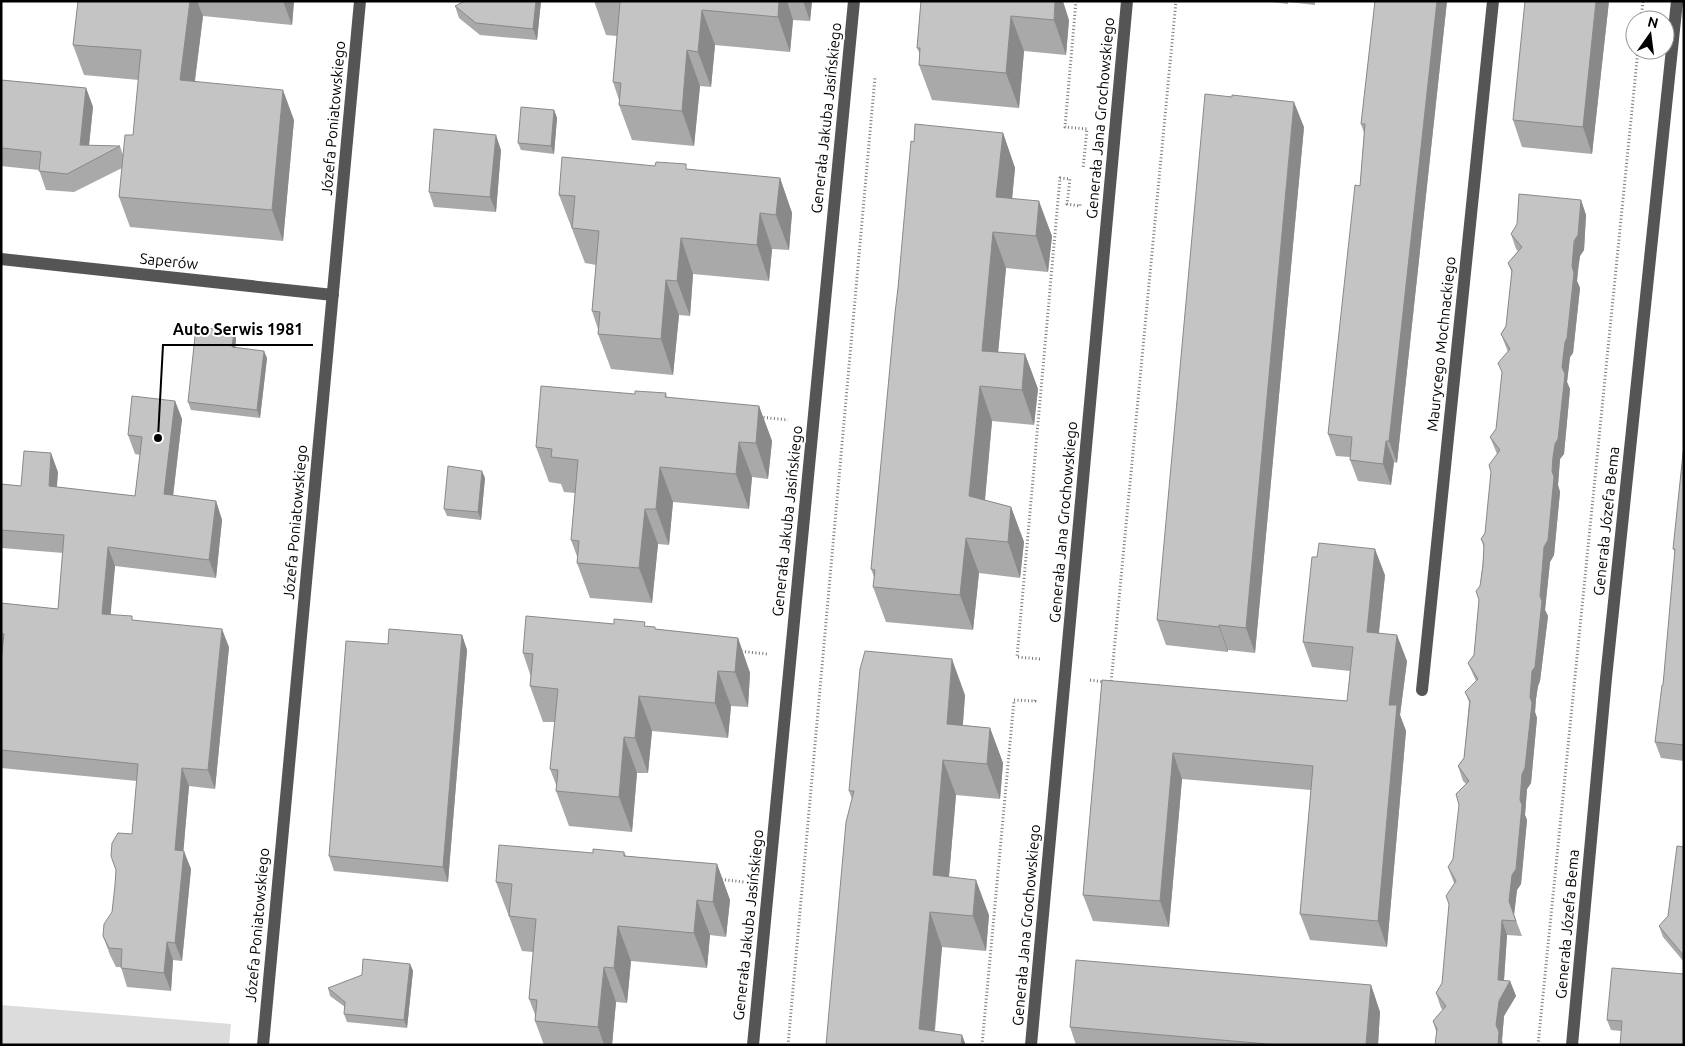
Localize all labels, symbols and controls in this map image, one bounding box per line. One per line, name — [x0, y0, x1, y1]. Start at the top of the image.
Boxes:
north arrow — [1625, 10, 1675, 60]
text: N — [1646, 13, 1660, 31]
street label: Generała Jana Grochowskiego — [1083, 17, 1117, 219]
street label: Generała Jakuba Jasińskiego — [808, 22, 844, 214]
street label: Józefa Poniatowskiego — [318, 40, 348, 196]
street label: Saperów — [139, 249, 199, 273]
street label: Maurycego Mochnackiego — [1423, 256, 1459, 432]
callout: Auto Serwis 1981 — [163, 314, 313, 345]
text: Auto Serwis 1981 — [173, 320, 303, 338]
street label: Generała Jana Grochowskiego — [1046, 421, 1080, 623]
street label: Generała Jakuba Jasińskiego — [769, 425, 805, 617]
street label: Józefa Poniatowskiego — [280, 444, 310, 600]
street label: Generała Józefa Bema — [1590, 446, 1622, 596]
street label: Generała Jana Grochowskiego — [1009, 824, 1043, 1026]
street label: Generała Jakuba Jasińskiego — [730, 829, 766, 1021]
street label: Józefa Poniatowskiego — [242, 847, 272, 1003]
street label: Generała Józefa Bema — [1552, 849, 1582, 999]

